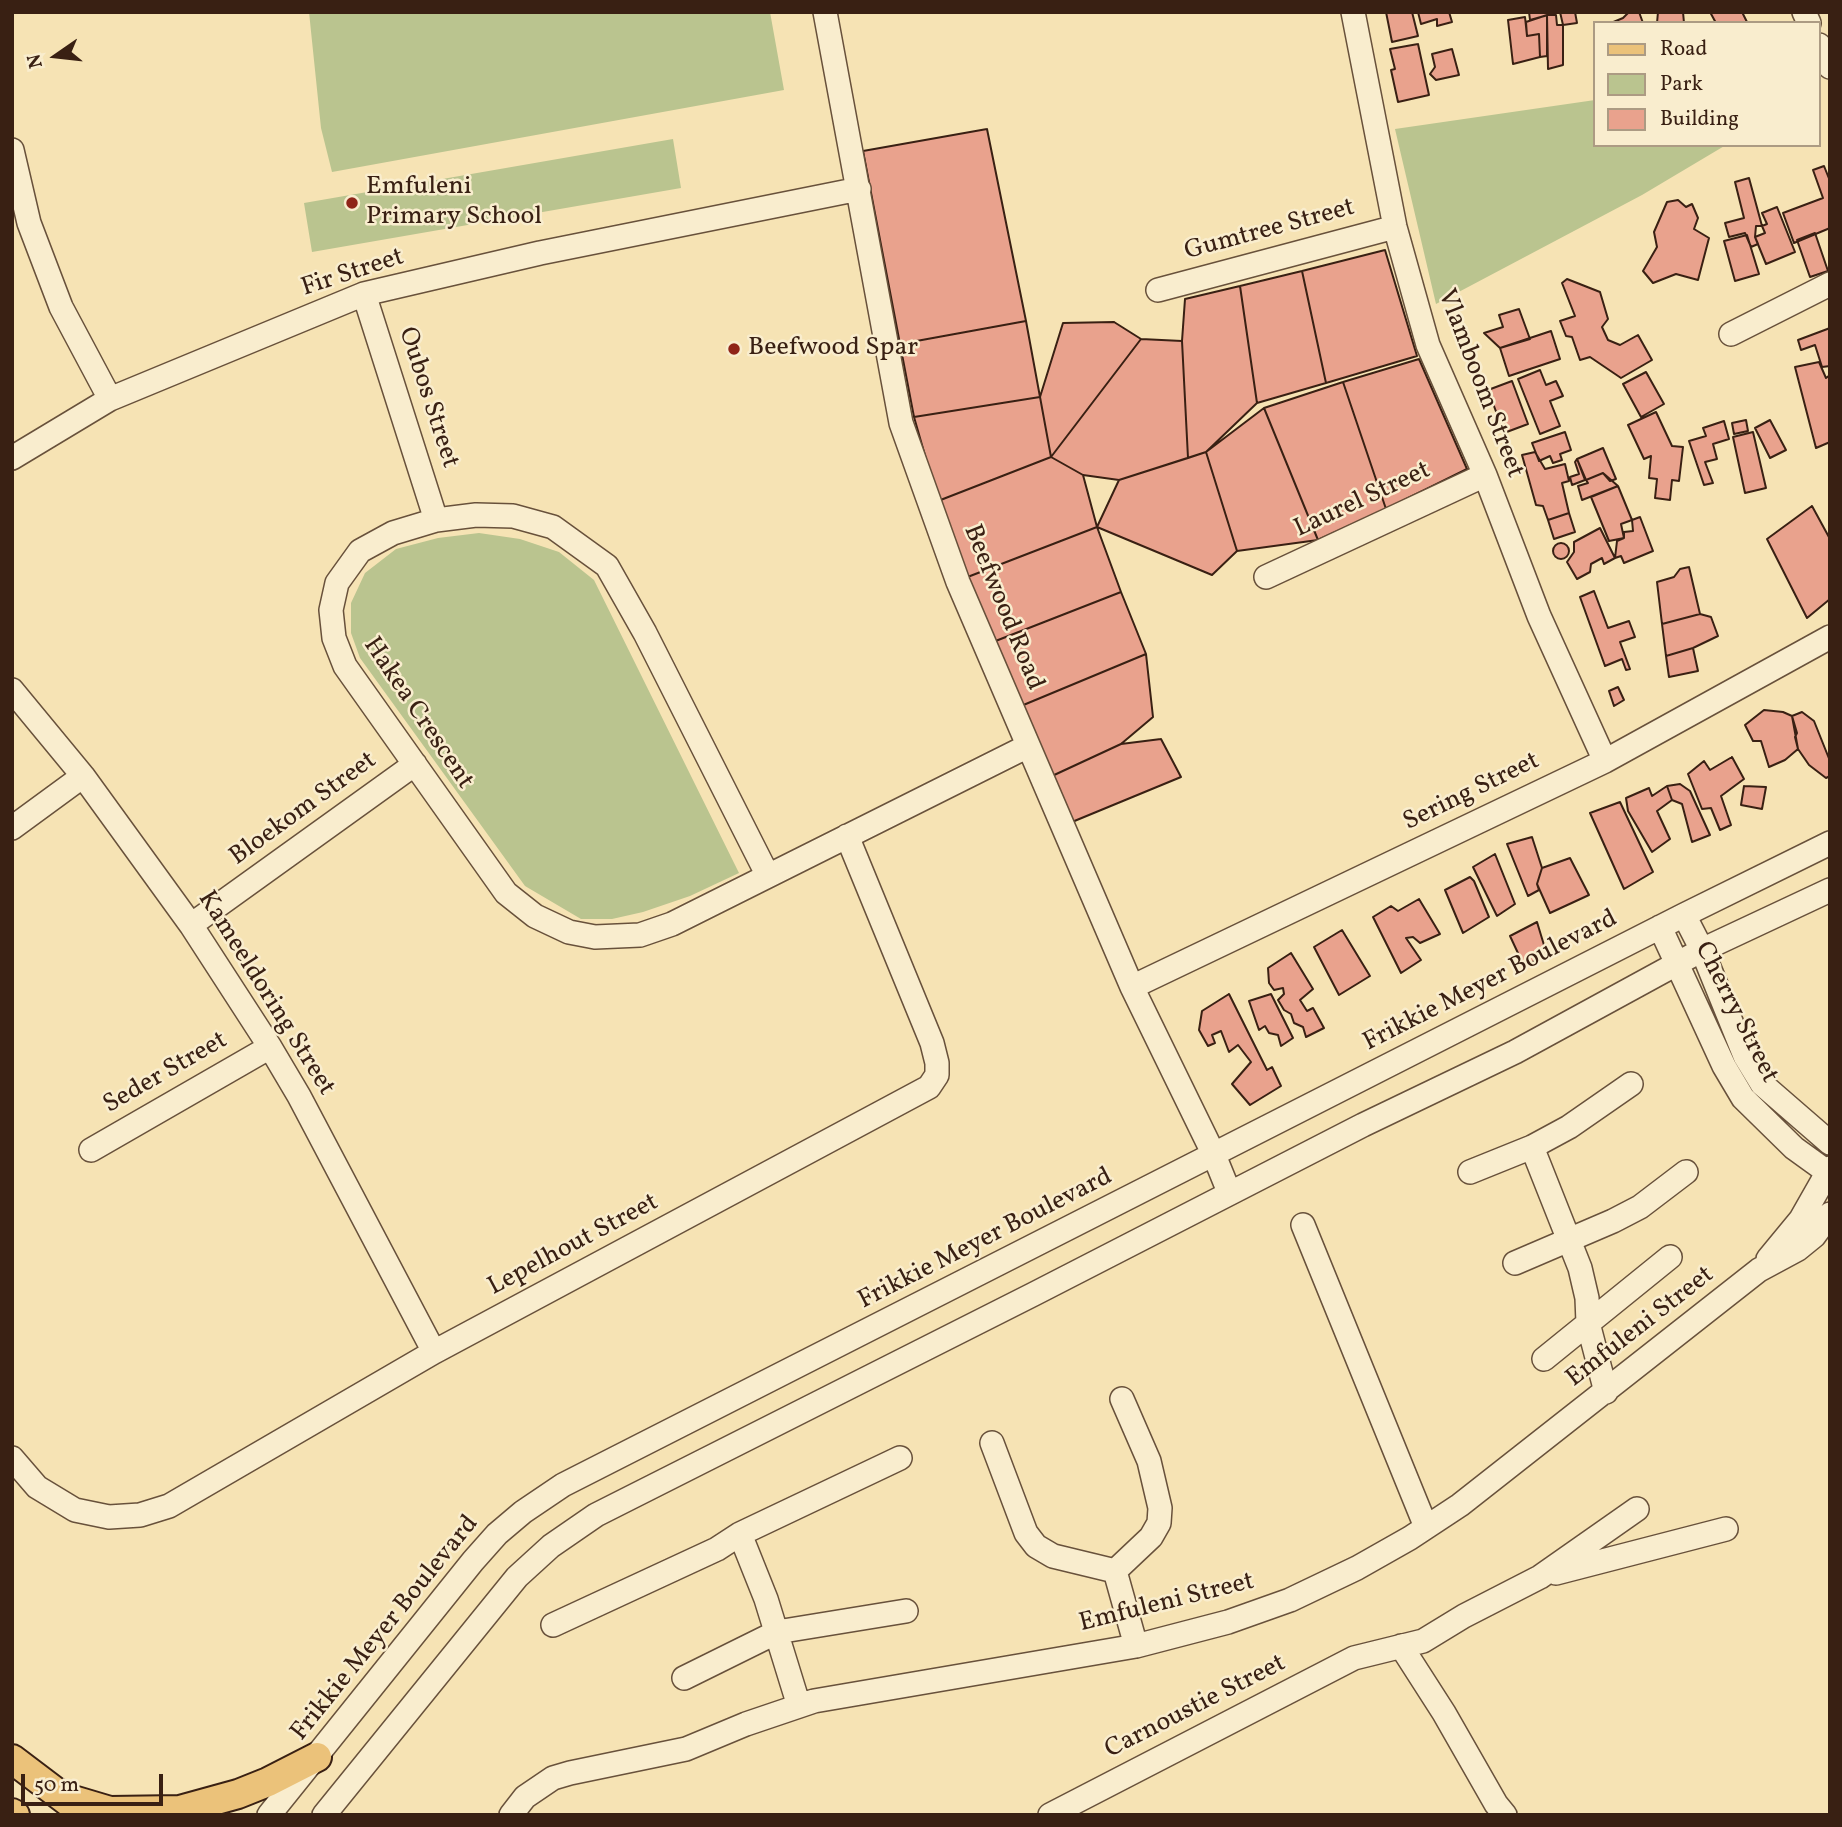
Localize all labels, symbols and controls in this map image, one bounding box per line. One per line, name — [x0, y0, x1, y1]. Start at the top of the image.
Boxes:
north arrow — [21, 21, 91, 91]
legend — [1594, 21, 1821, 147]
text: Road — [1660, 35, 1707, 64]
text: N — [21, 51, 50, 71]
text: Park — [1660, 70, 1703, 99]
text: Building — [1660, 105, 1739, 134]
place label: Emfuleni Primary School — [366, 172, 542, 234]
street label: Gumtree Street — [1182, 193, 1358, 269]
marker: Emfuleni Primary School — [344, 195, 360, 211]
street label: Fir Street — [298, 243, 408, 305]
street label: Vlamboom Street — [1429, 285, 1529, 483]
street label: Oubos Street — [390, 324, 464, 472]
place label: Beefwood Spar — [748, 333, 918, 365]
marker: Beefwood Spar — [726, 341, 742, 357]
street label: Laurel Street — [1290, 456, 1436, 546]
street label: Beefwood Road — [955, 521, 1049, 695]
street label: Hakea Crescent — [355, 632, 479, 796]
street label: Bloekom Street — [224, 746, 384, 874]
street label: Sering Street — [1399, 747, 1545, 839]
street label: Kameeldoring Street — [189, 886, 341, 1102]
street label: Frikkie Meyer Boulevard — [1359, 904, 1623, 1060]
street label: Cherry Street — [1686, 937, 1784, 1089]
street label: Seder Street — [98, 1026, 234, 1122]
street label: Frikkie Meyer Boulevard — [854, 1162, 1118, 1318]
street label: Lepelhout Street — [484, 1188, 664, 1304]
street label: Emfuleni Street — [1561, 1261, 1721, 1395]
street label: Frikkie Meyer Boulevard — [285, 1510, 487, 1748]
street label: Emfuleni Street — [1076, 1567, 1258, 1641]
street label: Carnoustie Street — [1100, 1649, 1292, 1767]
scale bar — [24, 1760, 166, 1804]
text: 50 m — [34, 1771, 79, 1800]

